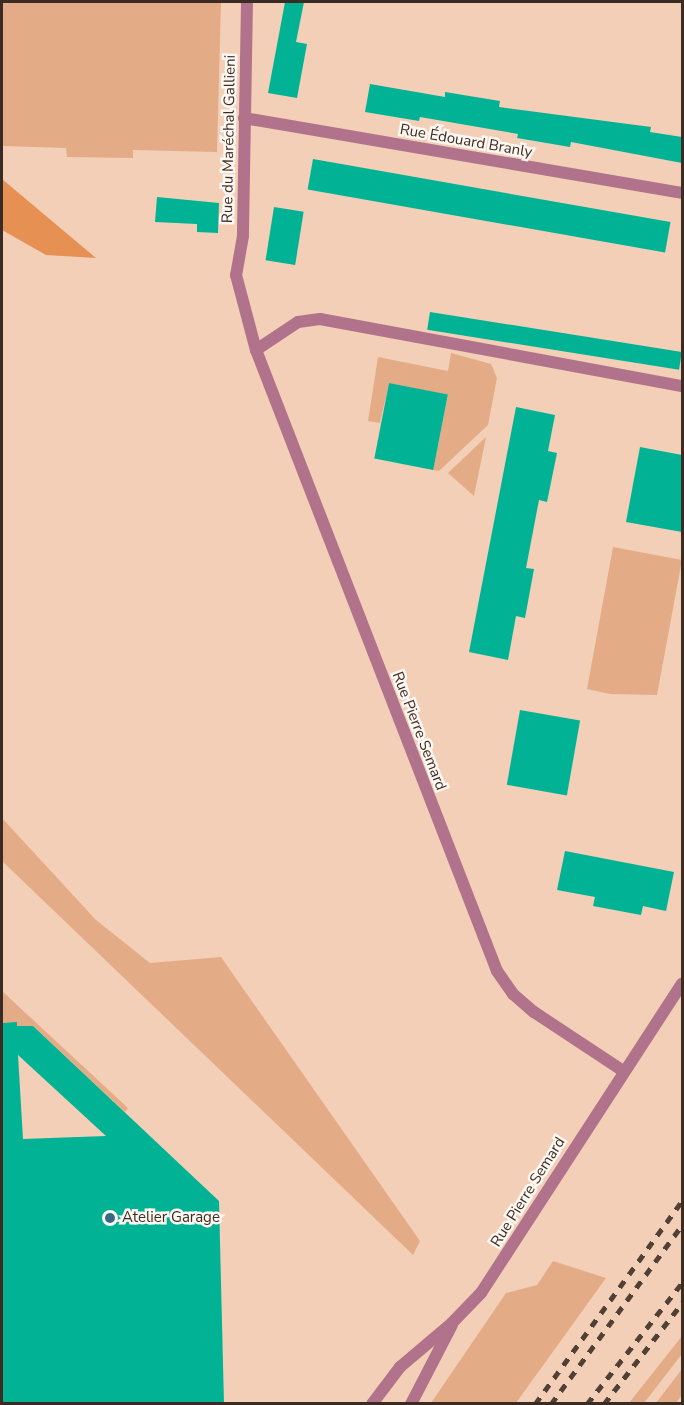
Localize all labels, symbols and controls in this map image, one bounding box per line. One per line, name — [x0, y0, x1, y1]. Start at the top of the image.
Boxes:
street label: Rue du Maréchal Gallieni — [219, 55, 239, 223]
street label: Rue Édouard Branly — [398, 120, 534, 162]
street label: Rue Pierre Semard — [388, 669, 450, 793]
street label: Rue Pierre Semard — [487, 1134, 569, 1250]
place label: Atelier Garage — [122, 1209, 220, 1227]
marker: Atelier Garage — [103, 1211, 117, 1225]

